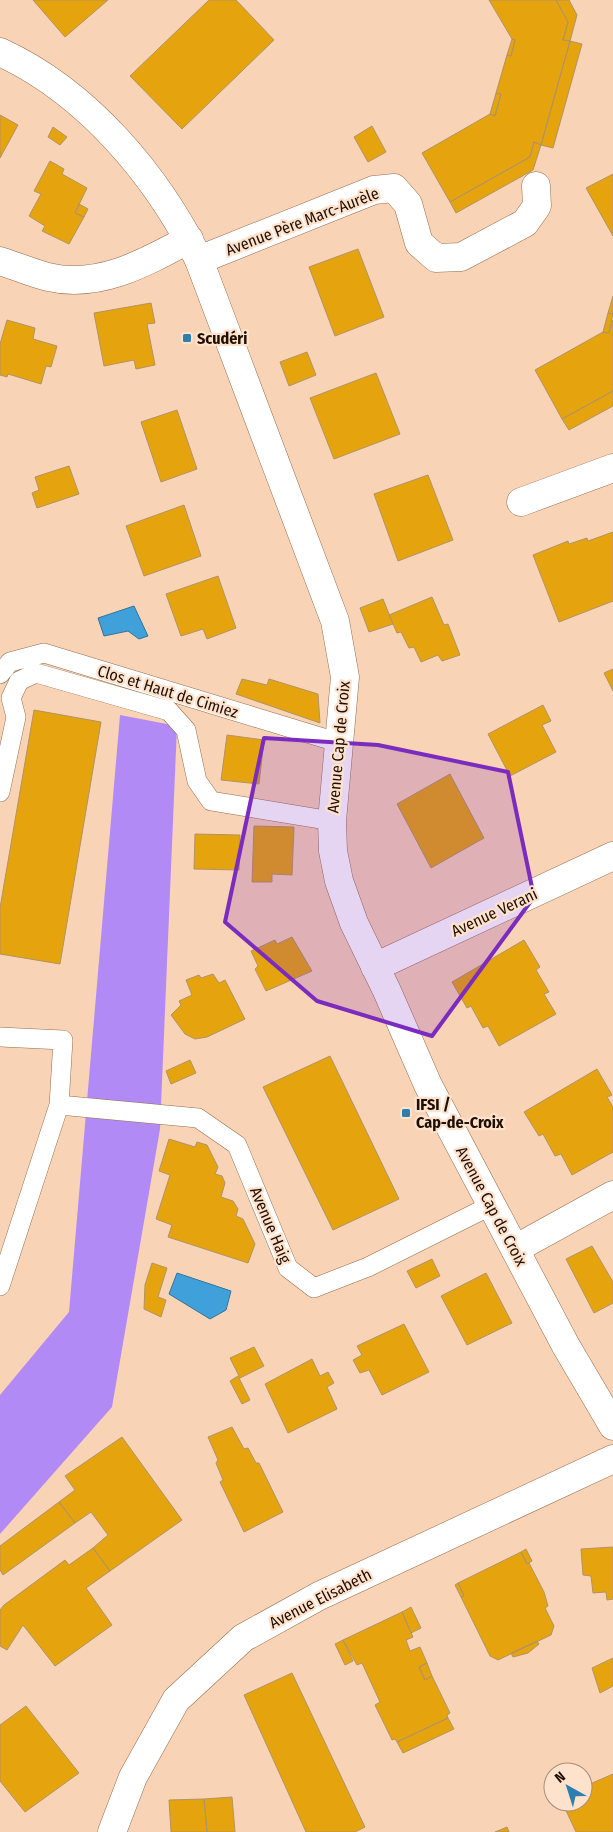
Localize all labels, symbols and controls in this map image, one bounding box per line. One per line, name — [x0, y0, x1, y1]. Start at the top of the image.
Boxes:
street label: Avenue Père Marc-Aurèle — [223, 183, 382, 259]
place label: Scudéri — [197, 329, 247, 348]
marker: Scudéri — [181, 332, 193, 344]
street label: Clos et Haut de Cimiez — [95, 661, 240, 722]
street label: Avenue Cap de Croix — [323, 680, 354, 814]
street label: Avenue Verani — [448, 884, 540, 941]
place label: IFSI / Cap-de-Croix — [416, 1095, 504, 1132]
marker: IFSI / Cap-de-Croix — [400, 1107, 412, 1119]
street label: Avenue Cap de Croix — [452, 1143, 531, 1269]
street label: Avenue Haig — [246, 1184, 295, 1267]
street label: Avenue Elisabeth — [266, 1565, 374, 1632]
north arrow — [543, 1762, 593, 1812]
text: N — [552, 1768, 569, 1787]

